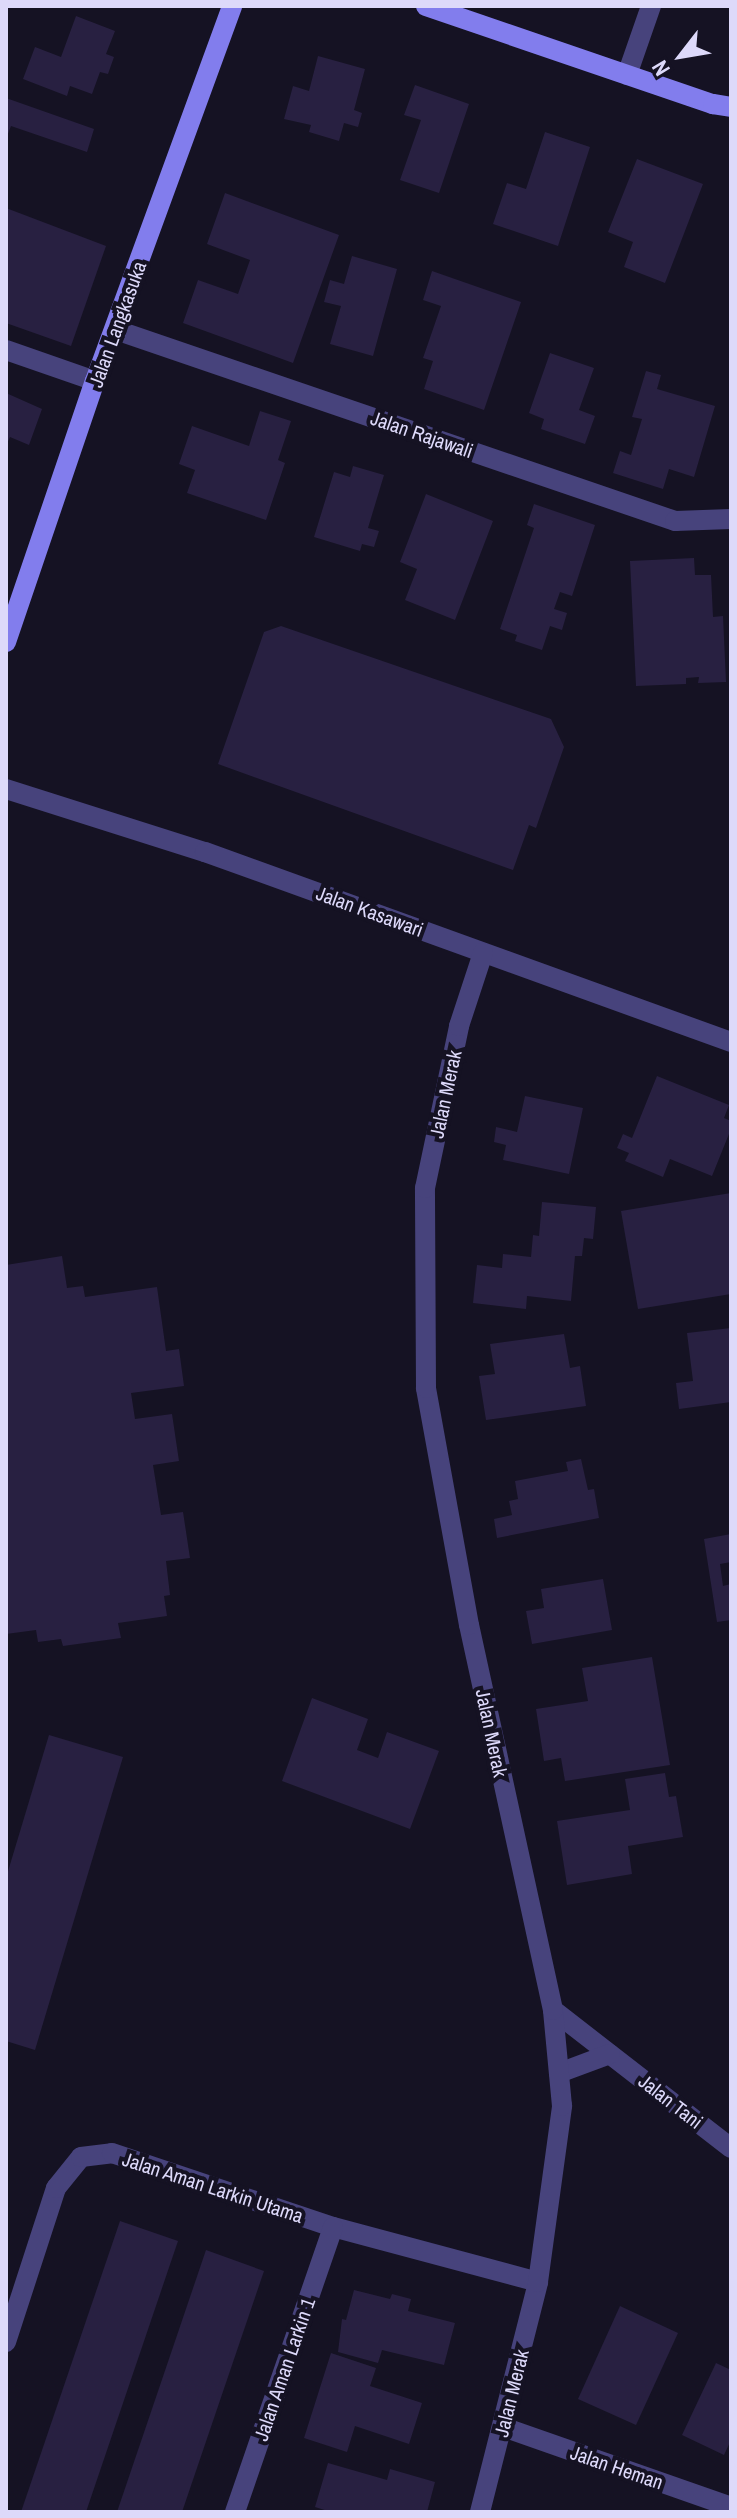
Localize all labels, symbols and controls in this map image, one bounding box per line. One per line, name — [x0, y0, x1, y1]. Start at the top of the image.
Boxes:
north arrow — [641, 16, 721, 96]
text: N — [644, 55, 677, 82]
street label: Jalan Langkasuka — [83, 258, 151, 390]
street label: Jalan Rajawali — [368, 405, 476, 463]
street label: Jalan Kasawari — [313, 881, 427, 941]
street label: Jalan Merak — [424, 1048, 466, 1140]
street label: Jalan Merak — [471, 1687, 513, 1779]
street label: Jalan Tani — [634, 2068, 708, 2134]
street label: Jalan Aman Larkin Utama — [119, 2146, 307, 2228]
street label: Jalan Aman Larkin 1 — [248, 2294, 320, 2444]
street label: Jalan Merak — [489, 2347, 533, 2439]
street label: Jalan Heman — [567, 2440, 667, 2494]

